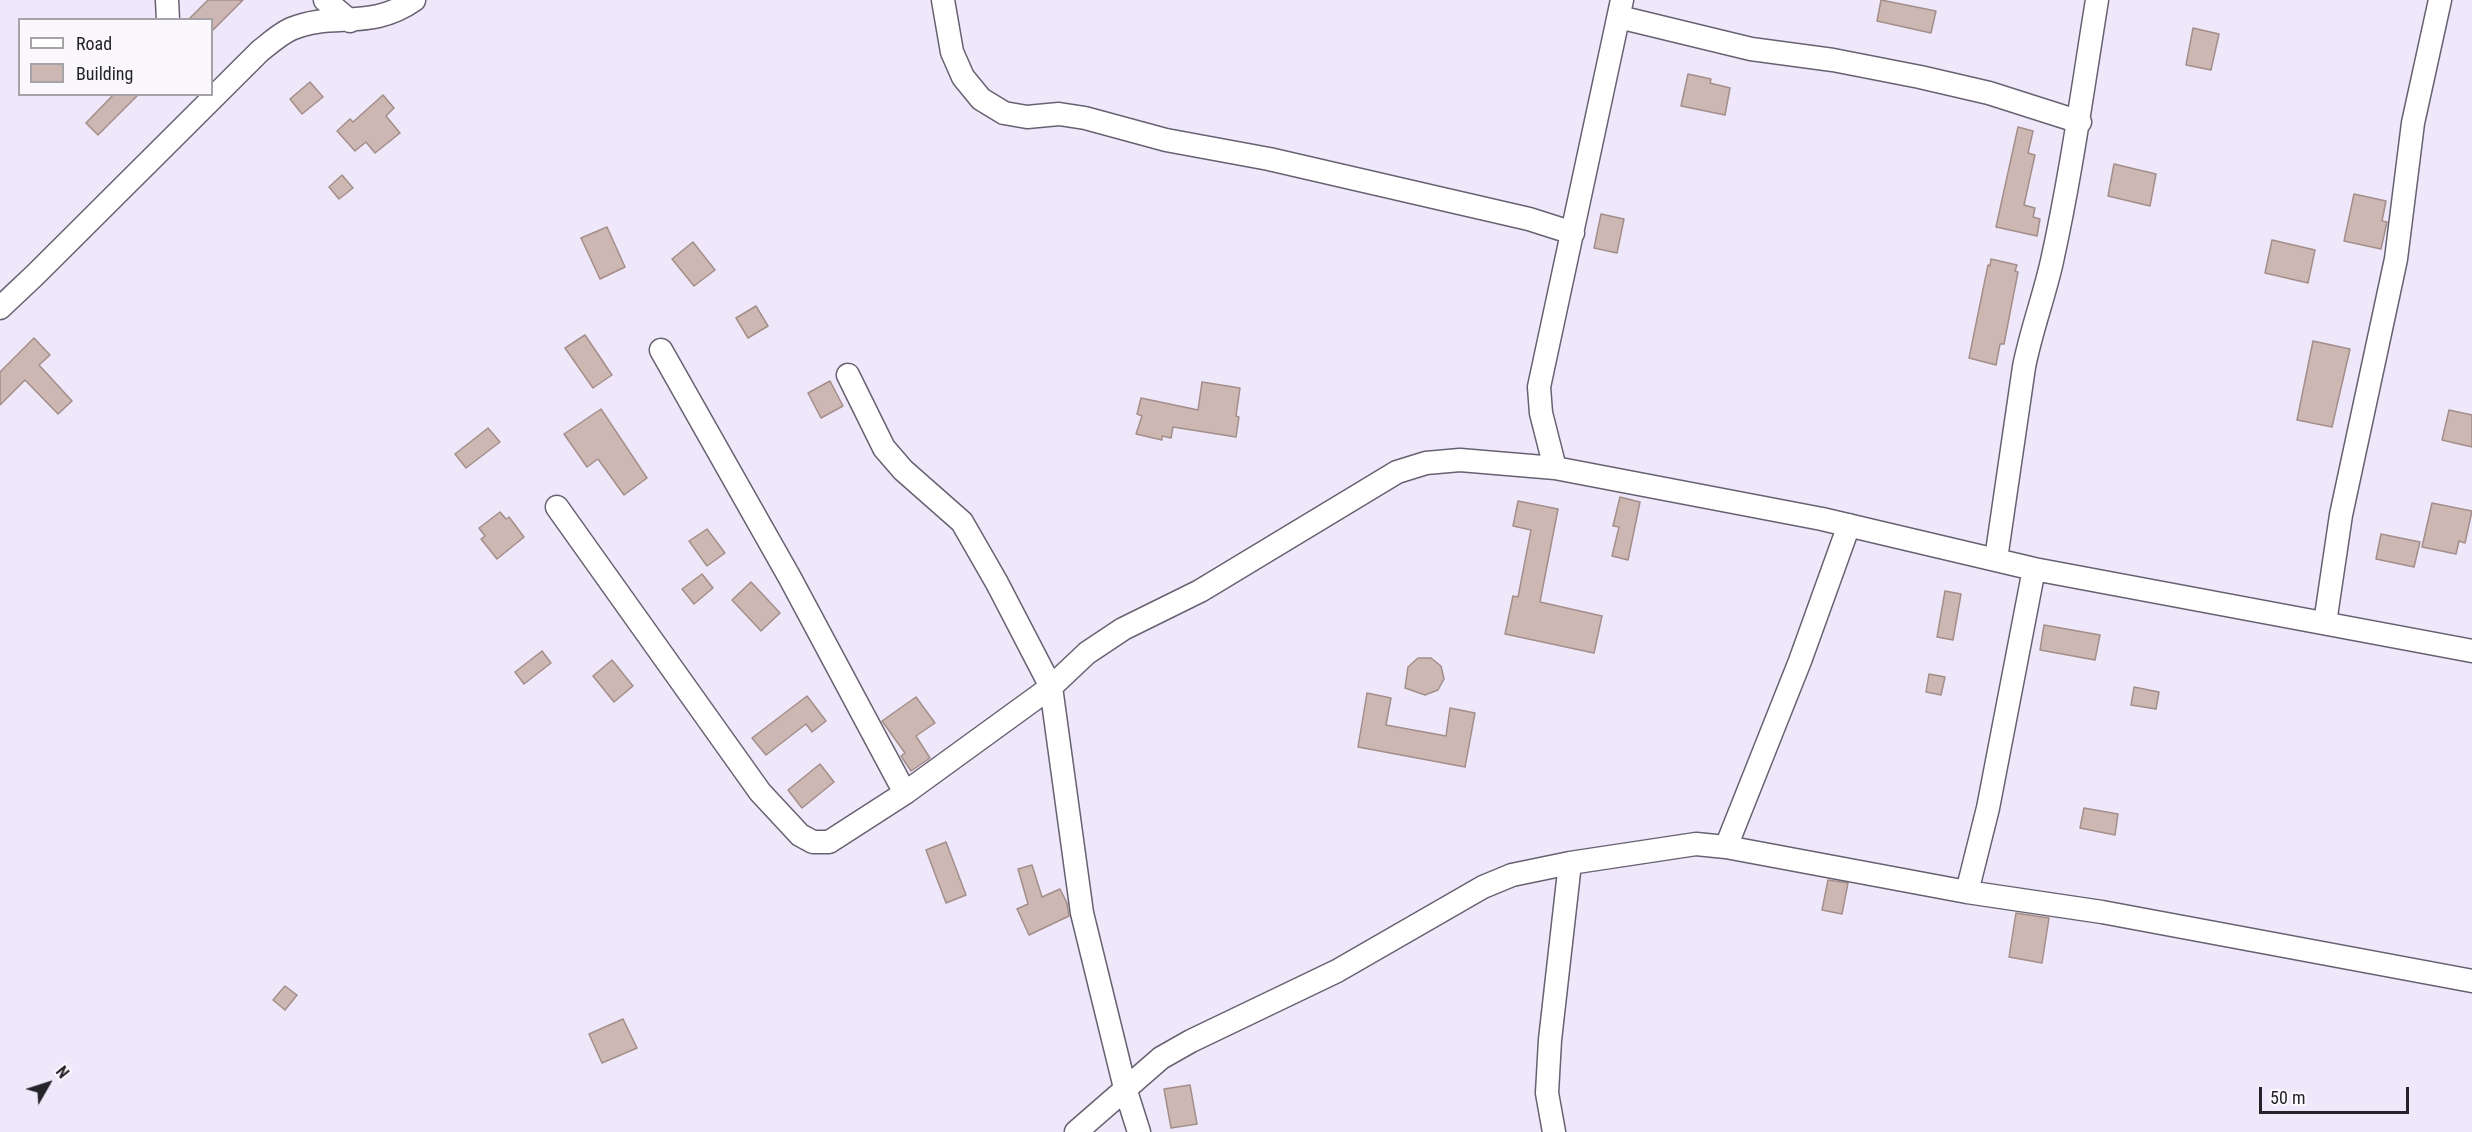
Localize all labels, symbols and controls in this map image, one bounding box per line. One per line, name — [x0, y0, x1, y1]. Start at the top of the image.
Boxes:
legend — [18, 18, 213, 96]
text: Road — [76, 33, 112, 54]
text: Building — [76, 63, 133, 84]
north arrow — [18, 1054, 78, 1114]
text: N — [52, 1063, 73, 1082]
scale bar — [2262, 1075, 2412, 1113]
text: 50 m — [2270, 1087, 2305, 1108]

